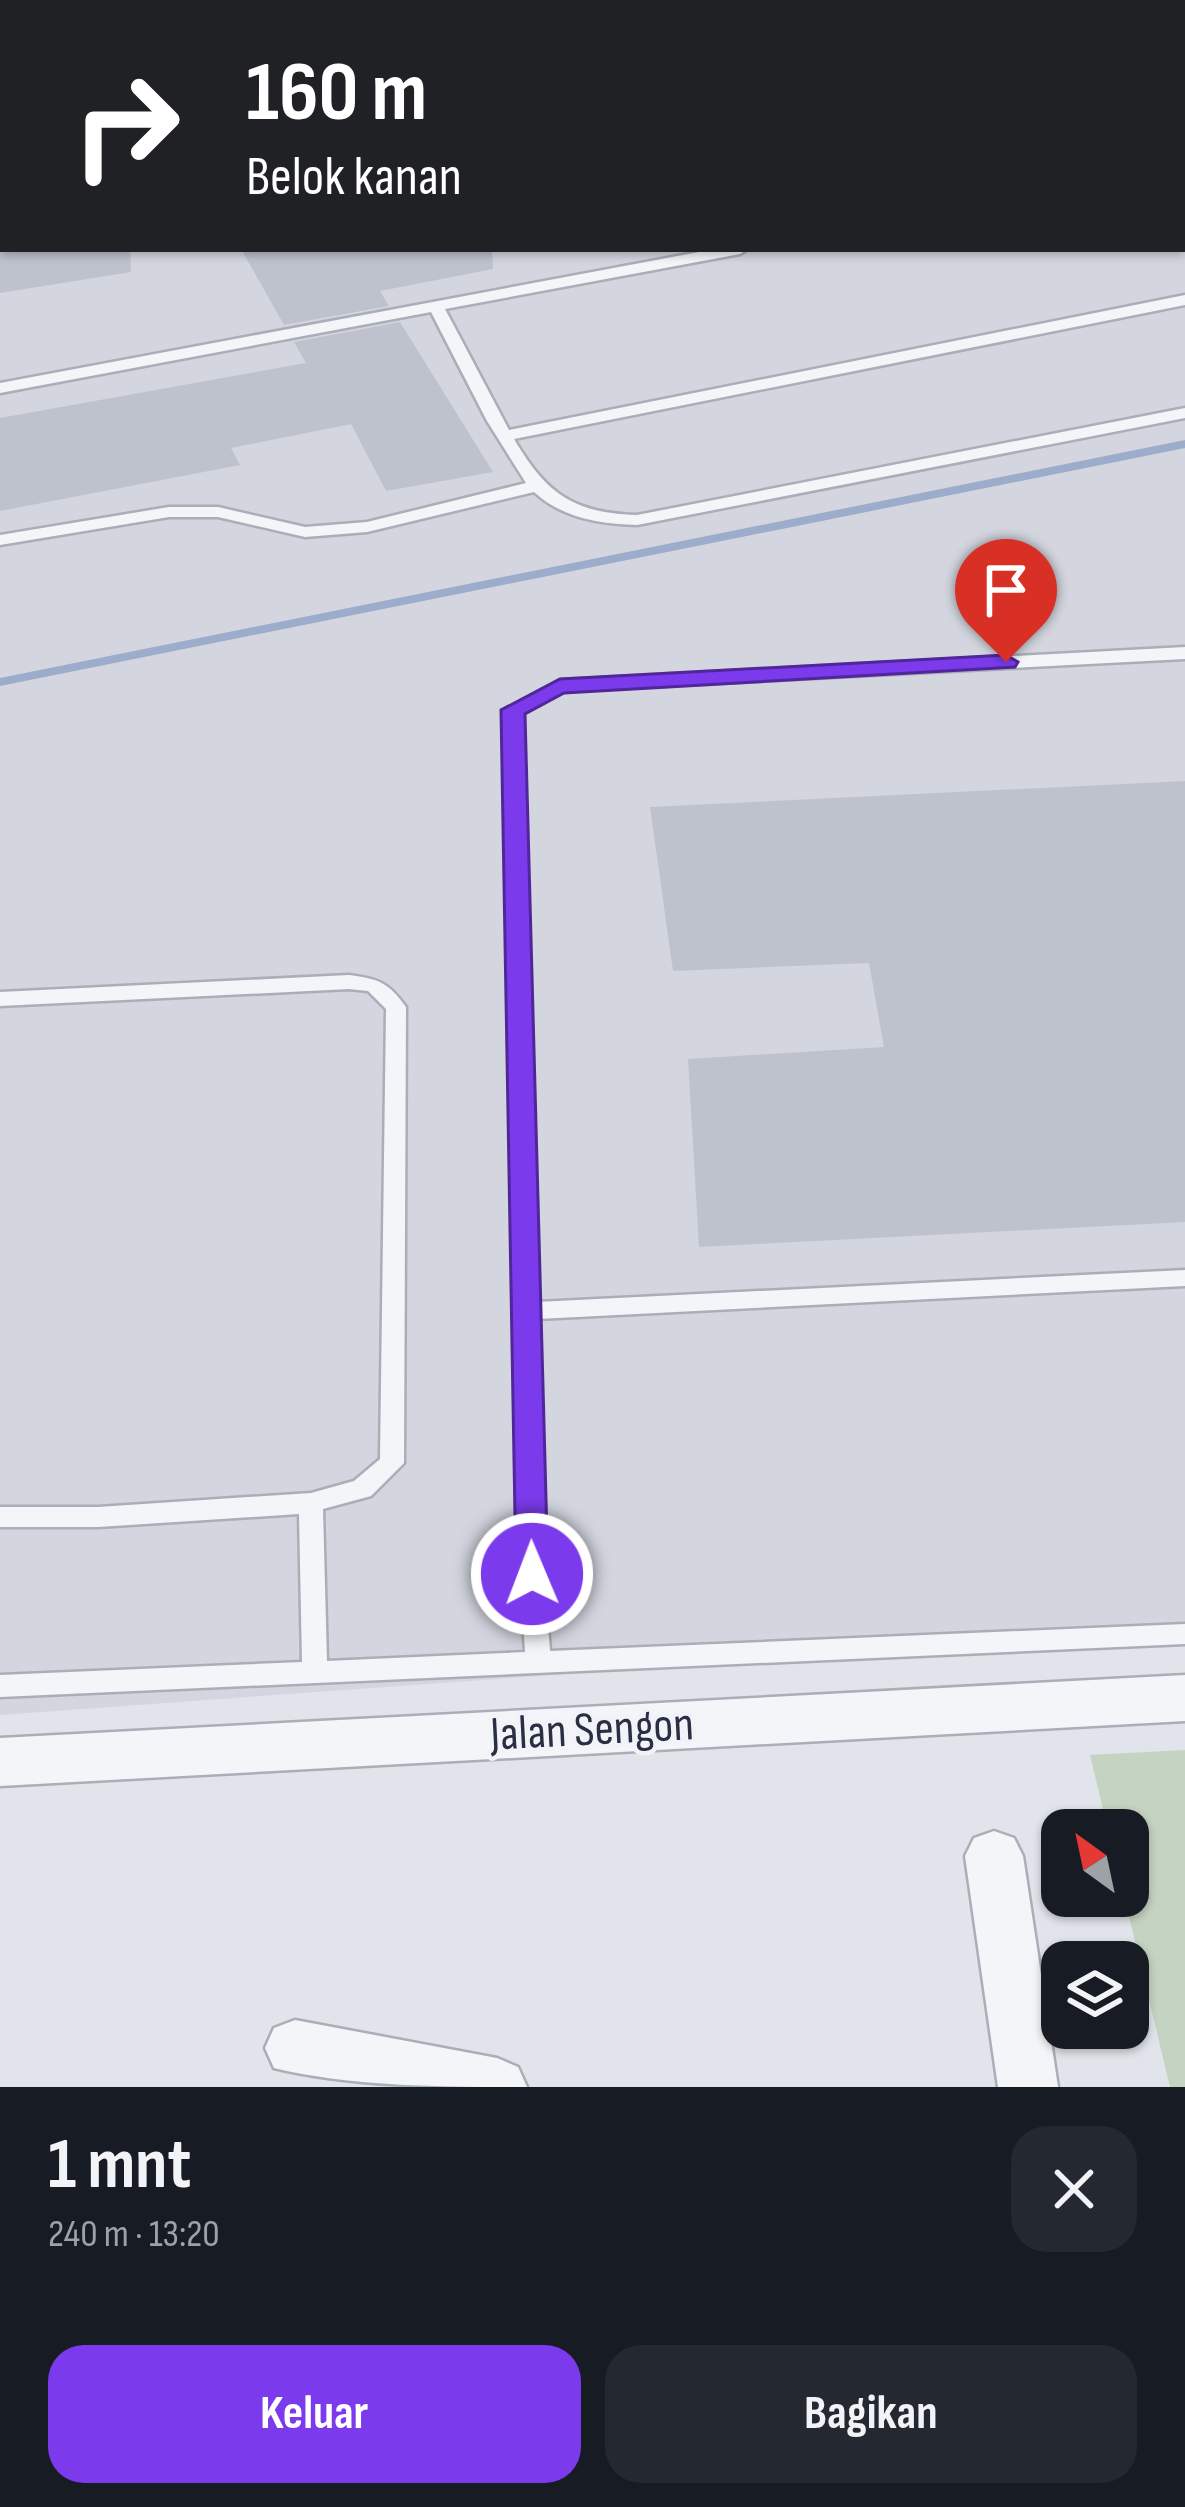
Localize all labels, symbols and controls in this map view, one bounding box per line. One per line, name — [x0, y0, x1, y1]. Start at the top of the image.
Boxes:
text: 160 m — [246, 43, 427, 144]
icon: right — [48, 48, 204, 204]
text: Belok kanan — [246, 145, 462, 210]
pin — [955, 539, 1057, 662]
icon: arrive — [973, 557, 1039, 623]
position arrow — [469, 1511, 595, 1637]
street label: Jalan Sengon — [488, 1696, 695, 1764]
north arrow — [1041, 1809, 1149, 1917]
map controls — [1041, 1809, 1149, 2049]
button: layers — [1041, 1941, 1149, 2049]
text: 1 mnt — [48, 2122, 191, 2209]
button: close — [1011, 2126, 1137, 2252]
text: 240 m · 13:20 — [48, 2211, 220, 2258]
button: Keluar — [48, 2345, 581, 2483]
button: Bagikan — [605, 2345, 1137, 2483]

